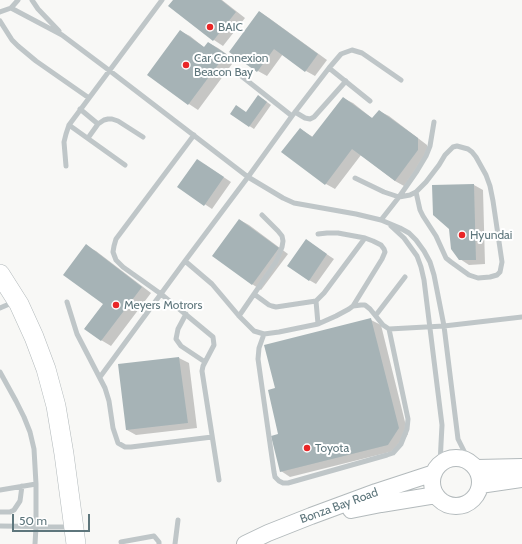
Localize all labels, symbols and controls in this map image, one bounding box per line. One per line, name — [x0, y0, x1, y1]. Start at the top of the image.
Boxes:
place label: BAIC — [218, 20, 243, 34]
marker: BAIC — [205, 22, 215, 32]
place label: Car Connexion Beacon Bay — [194, 51, 269, 79]
marker: Car Connexion Beacon Bay — [181, 60, 191, 70]
place label: Hyundai — [470, 228, 512, 242]
marker: Hyundai — [457, 230, 467, 240]
place label: Meyers Motrors — [124, 298, 202, 312]
marker: Meyers Motrors — [111, 300, 121, 310]
place label: Toyota — [315, 441, 349, 455]
marker: Toyota — [302, 443, 312, 453]
street label: Bonza Bay Road — [298, 485, 380, 527]
scale bar — [14, 506, 92, 532]
text: 50 m — [19, 513, 47, 528]

